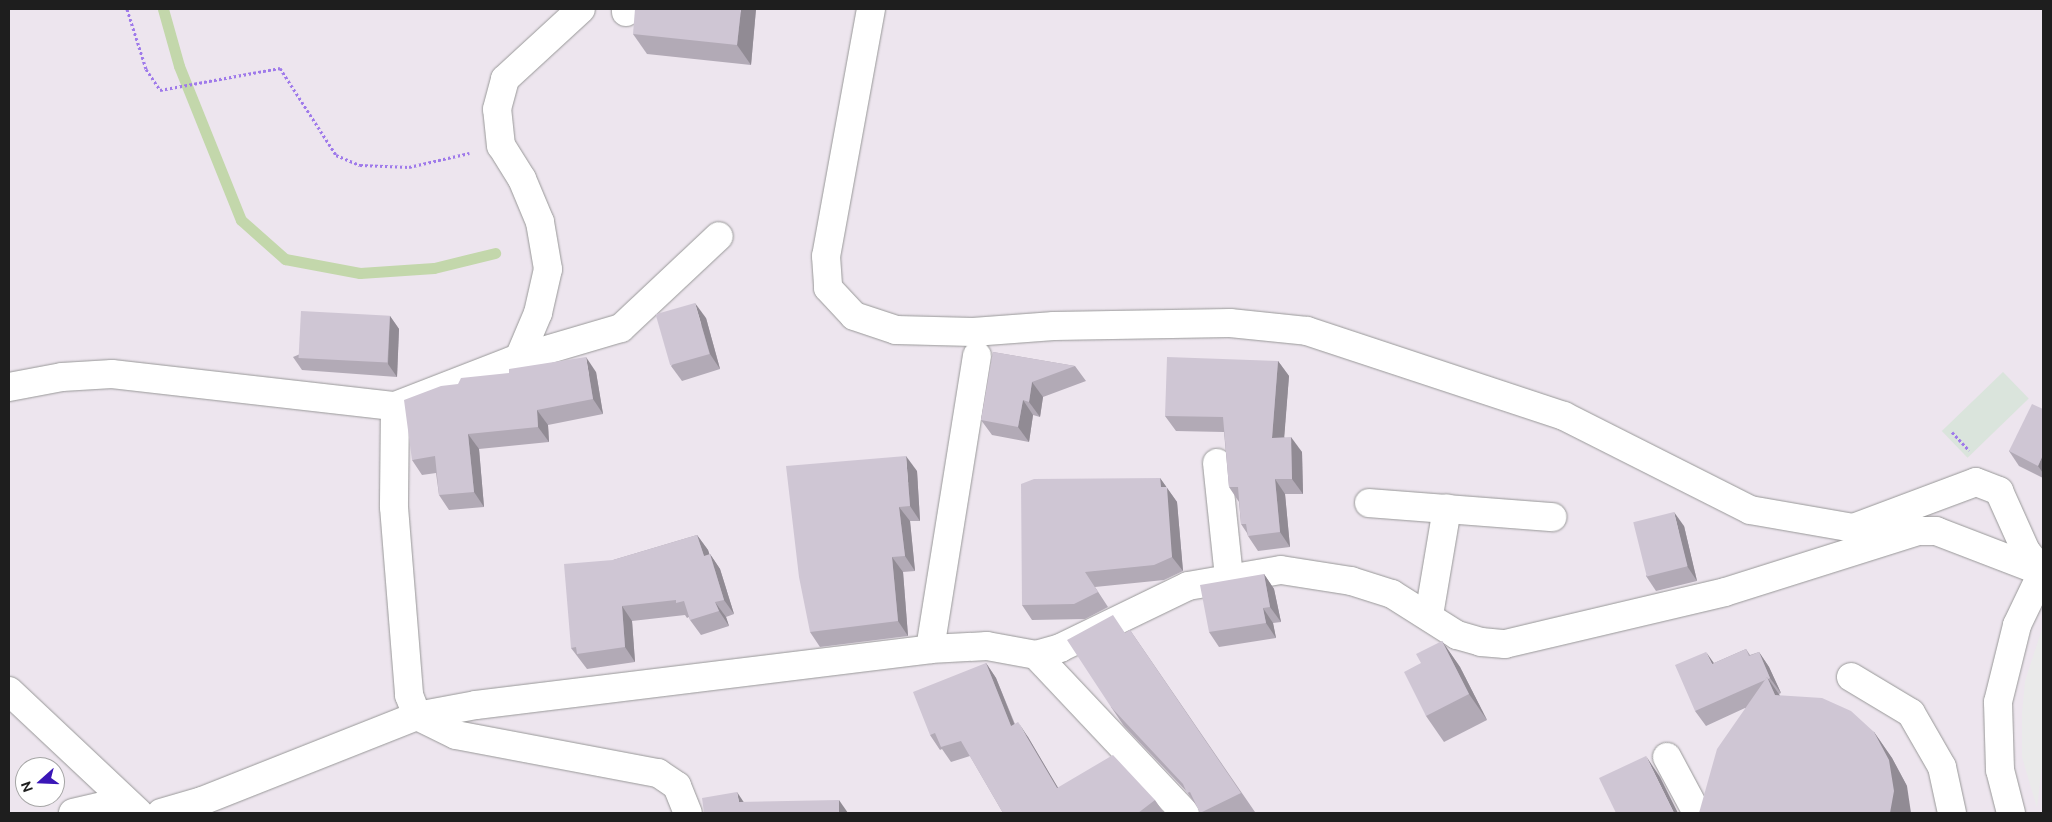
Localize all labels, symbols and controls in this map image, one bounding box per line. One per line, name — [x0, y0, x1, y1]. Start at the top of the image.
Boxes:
north arrow — [15, 757, 65, 807]
text: N — [18, 779, 36, 794]

